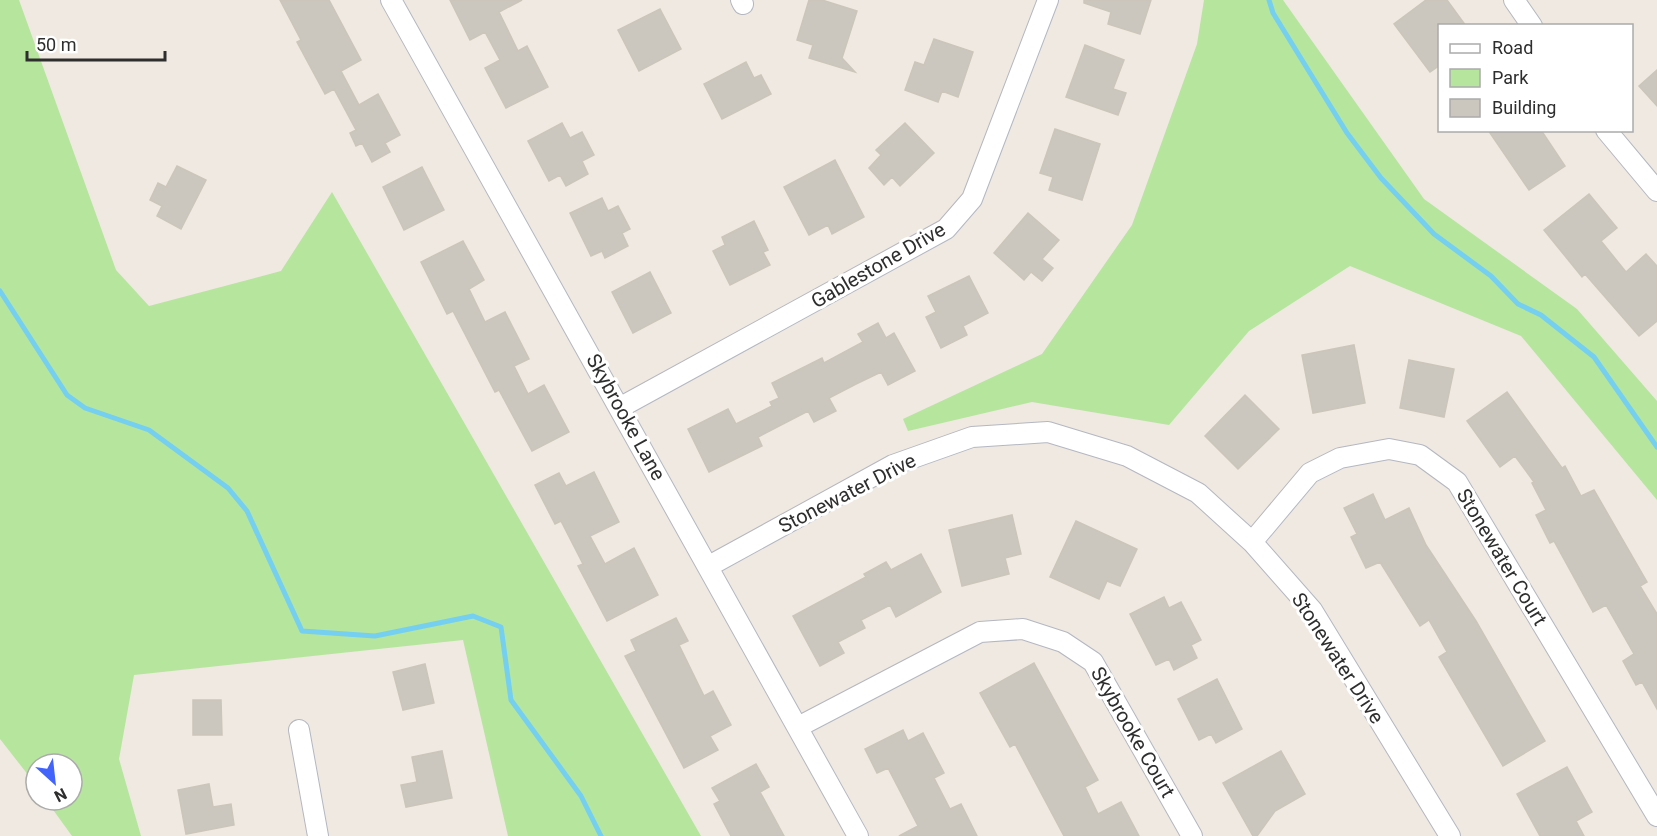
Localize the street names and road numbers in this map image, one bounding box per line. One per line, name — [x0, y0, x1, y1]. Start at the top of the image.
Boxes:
street label: Gablestone Drive — [807, 217, 949, 313]
street label: Skybrooke Lane — [581, 350, 671, 484]
street label: Stonewater Drive — [774, 448, 920, 538]
street label: Stonewater Court — [1452, 484, 1552, 630]
street label: Stonewater Drive — [1287, 588, 1389, 728]
street label: Skybrooke Court — [1086, 662, 1180, 802]

